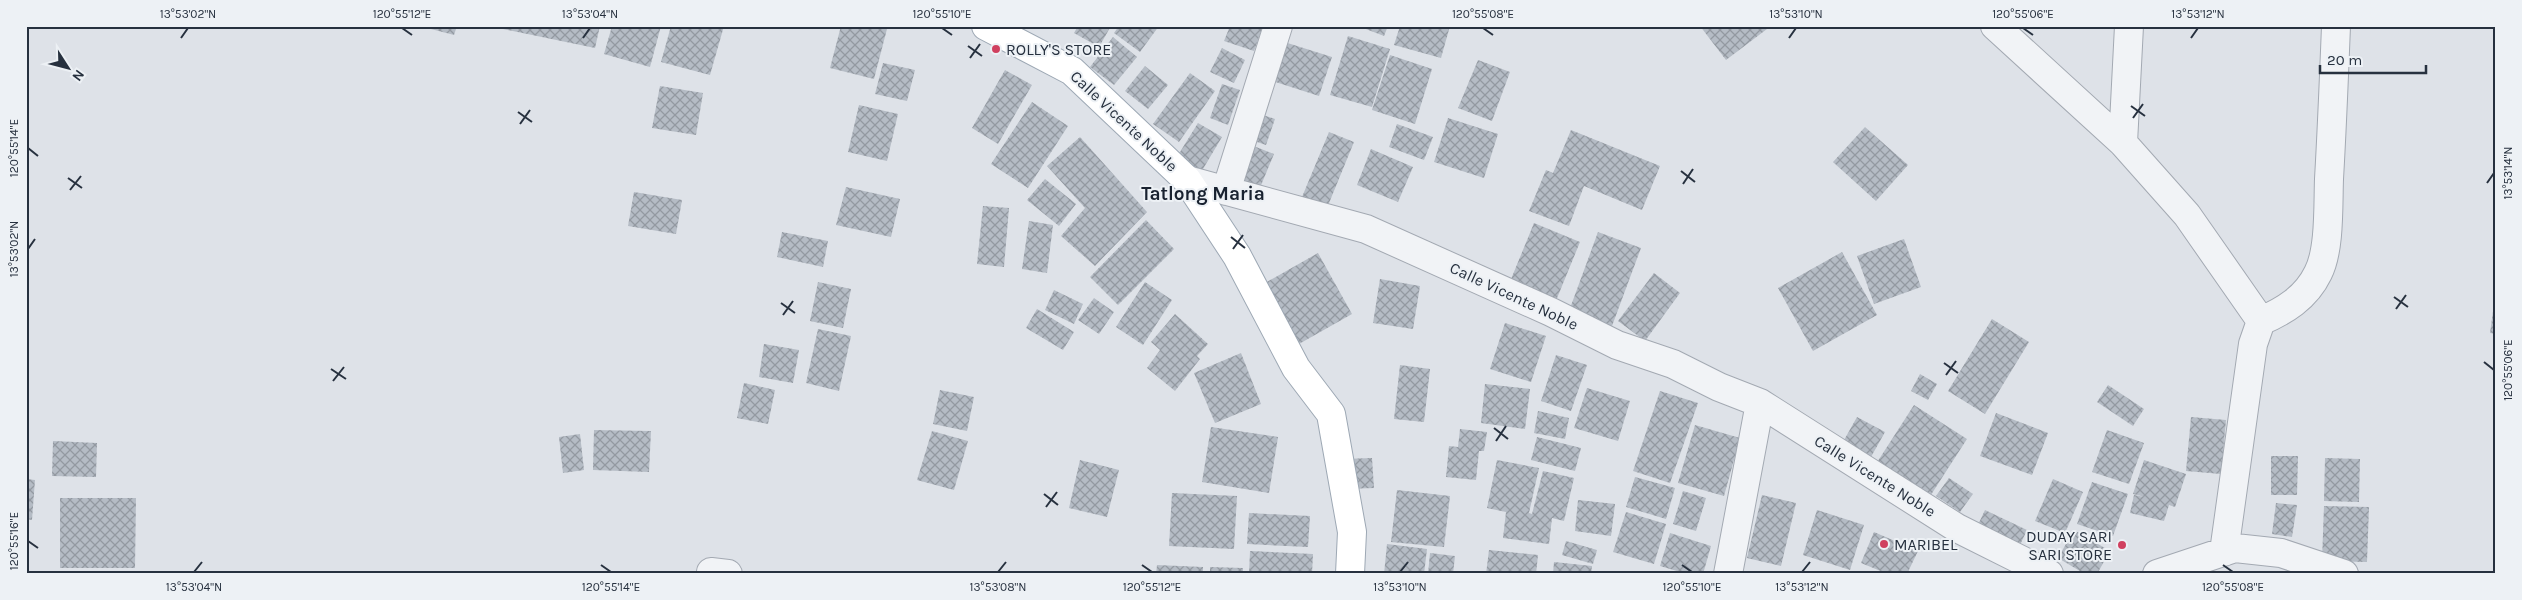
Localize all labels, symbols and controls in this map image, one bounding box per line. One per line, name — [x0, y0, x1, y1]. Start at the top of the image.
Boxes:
text: 13°53'02"N — [160, 7, 216, 21]
text: 120°55'12"E — [373, 7, 431, 21]
text: 13°53'04"N — [562, 7, 618, 21]
text: 120°55'10"E — [913, 7, 971, 21]
text: 120°55'08"E — [1452, 7, 1514, 21]
text: 13°53'10"N — [1769, 7, 1823, 21]
text: 120°55'06"E — [1992, 7, 2054, 21]
text: 13°53'12"N — [2171, 7, 2225, 21]
place label: ROLLY'S STORE — [1006, 40, 1111, 59]
north arrow — [42, 42, 92, 92]
scale bar — [2320, 42, 2426, 74]
marker: ROLLY'S STORE — [990, 43, 1002, 55]
text: 20 m — [2327, 51, 2362, 69]
text: N — [68, 66, 88, 84]
street label: Calle Vicente Noble — [1067, 67, 1181, 175]
text: 120°55'14"E — [7, 119, 21, 177]
text: 13°53'14"N — [2501, 146, 2515, 200]
district label: Tatlong Maria — [1141, 183, 1265, 205]
text: 13°53'02"N — [7, 221, 21, 277]
street label: Calle Vicente Noble — [1447, 258, 1581, 334]
text: 120°55'06"E — [2501, 339, 2515, 401]
street label: Calle Vicente Noble — [1811, 431, 1939, 521]
text: 120°55'16"E — [7, 512, 21, 570]
place label: DUDAY SARI SARI STORE — [2026, 527, 2112, 564]
place label: MARIBEL — [1894, 535, 1958, 554]
marker: MARIBEL — [1878, 538, 1890, 550]
marker: DUDAY SARI SARI STORE — [2116, 539, 2128, 551]
text: 13°53'04"N — [166, 580, 222, 594]
text: 120°55'14"E — [582, 580, 640, 594]
text: 13°53'08"N — [970, 580, 1026, 594]
text: 120°55'12"E — [1123, 580, 1181, 594]
text: 13°53'10"N — [1373, 580, 1427, 594]
text: 120°55'10"E — [1663, 580, 1721, 594]
text: 13°53'12"N — [1775, 580, 1829, 594]
text: 120°55'08"E — [2202, 580, 2264, 594]

